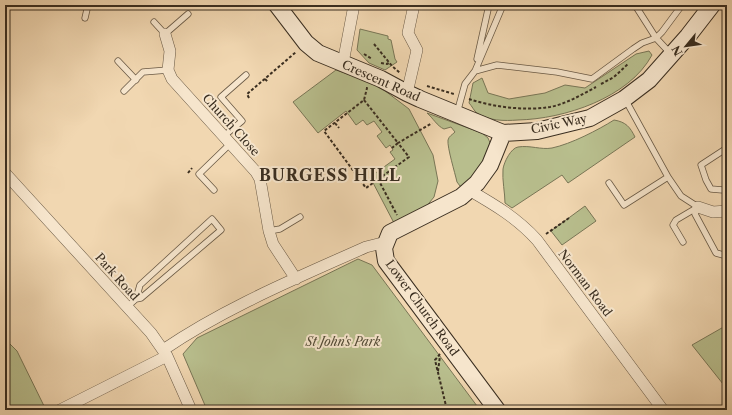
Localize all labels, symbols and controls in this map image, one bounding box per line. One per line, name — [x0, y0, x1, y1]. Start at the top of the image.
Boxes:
north arrow — [666, 26, 706, 66]
text: N — [669, 43, 686, 58]
street label: Crescent Road — [340, 57, 423, 105]
street label: Church Close — [200, 91, 263, 159]
street label: Civic Way — [530, 110, 589, 137]
district label: BURGESS HILL — [259, 165, 401, 185]
street label: Norman Road — [555, 246, 616, 320]
street label: Park Road — [92, 250, 143, 304]
street label: Lower Church Road — [383, 257, 463, 359]
park label: St John's Park — [305, 334, 381, 349]

